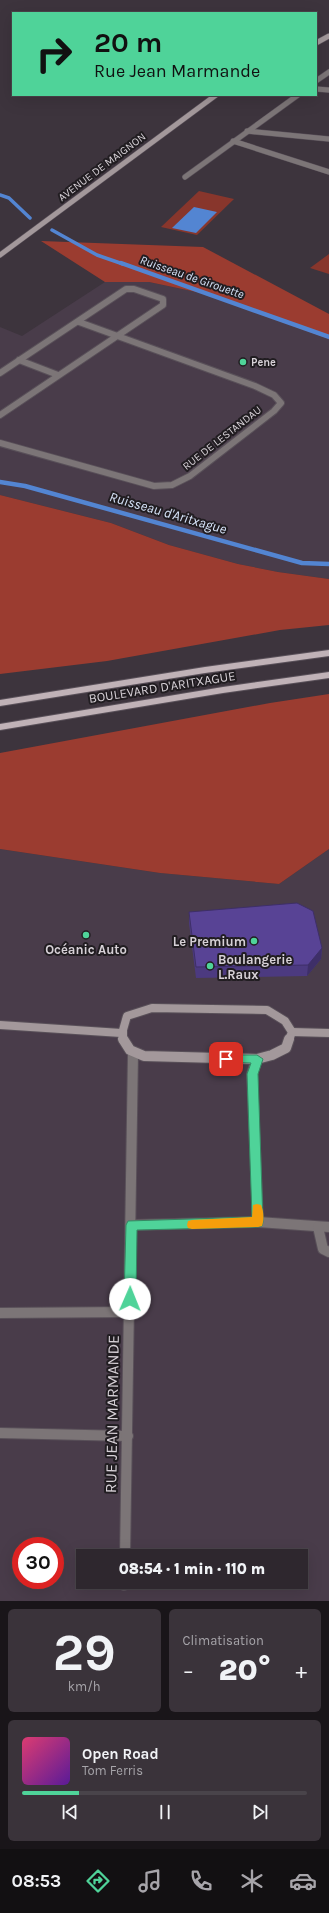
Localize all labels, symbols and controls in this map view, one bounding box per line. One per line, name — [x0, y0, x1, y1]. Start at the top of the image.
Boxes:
text: 20 m — [94, 26, 162, 59]
icon: right — [28, 28, 80, 80]
text: Rue Jean Marmande — [94, 60, 260, 82]
street label: AVENUE DE MAIGNON — [56, 130, 148, 204]
water label: Ruisseau de Girouette — [138, 253, 246, 301]
place label: Pene — [251, 356, 276, 369]
marker: Pene — [238, 357, 248, 367]
street label: RUE DE LESTANDAU — [180, 403, 264, 473]
water label: Ruisseau d'Aritxague — [107, 488, 229, 538]
street label: BOULEVARD D'ARITXAGUE — [88, 668, 236, 706]
marker: Océanic Auto — [81, 930, 91, 940]
place label: Le Premium — [173, 934, 246, 949]
marker: Le Premium — [249, 936, 259, 946]
place label: Océanic Auto — [45, 942, 127, 957]
place label: Boulangerie L.Raux — [218, 952, 292, 982]
marker: Boulangerie L.Raux — [205, 961, 215, 971]
pin — [209, 1042, 243, 1076]
icon: arrive — [215, 1048, 237, 1070]
position arrow — [109, 1278, 151, 1320]
street label: RUE JEAN MARMANDE — [101, 1335, 123, 1493]
speed limit sign: 30 — [12, 1537, 64, 1589]
text: 08:54 · 1 min · 110 m — [119, 1560, 265, 1578]
text: 29 — [53, 1622, 116, 1683]
text: Climatisation — [183, 1633, 264, 1648]
text: 20° — [219, 1652, 271, 1688]
text: − — [183, 1658, 194, 1684]
text: + — [295, 1658, 307, 1684]
text: km/h — [68, 1679, 101, 1694]
text: Open Road — [82, 1745, 159, 1763]
text: Tom Ferris — [82, 1763, 143, 1778]
icon: previous — [59, 1801, 81, 1823]
icon: pause — [154, 1801, 176, 1823]
icon: next — [249, 1801, 271, 1823]
icon: directions — [84, 1867, 112, 1895]
icon: music — [136, 1867, 164, 1895]
icon: phone — [187, 1867, 215, 1895]
icon: climate — [238, 1867, 266, 1895]
icon: car — [289, 1867, 317, 1895]
text: 08:53 — [12, 1870, 61, 1892]

